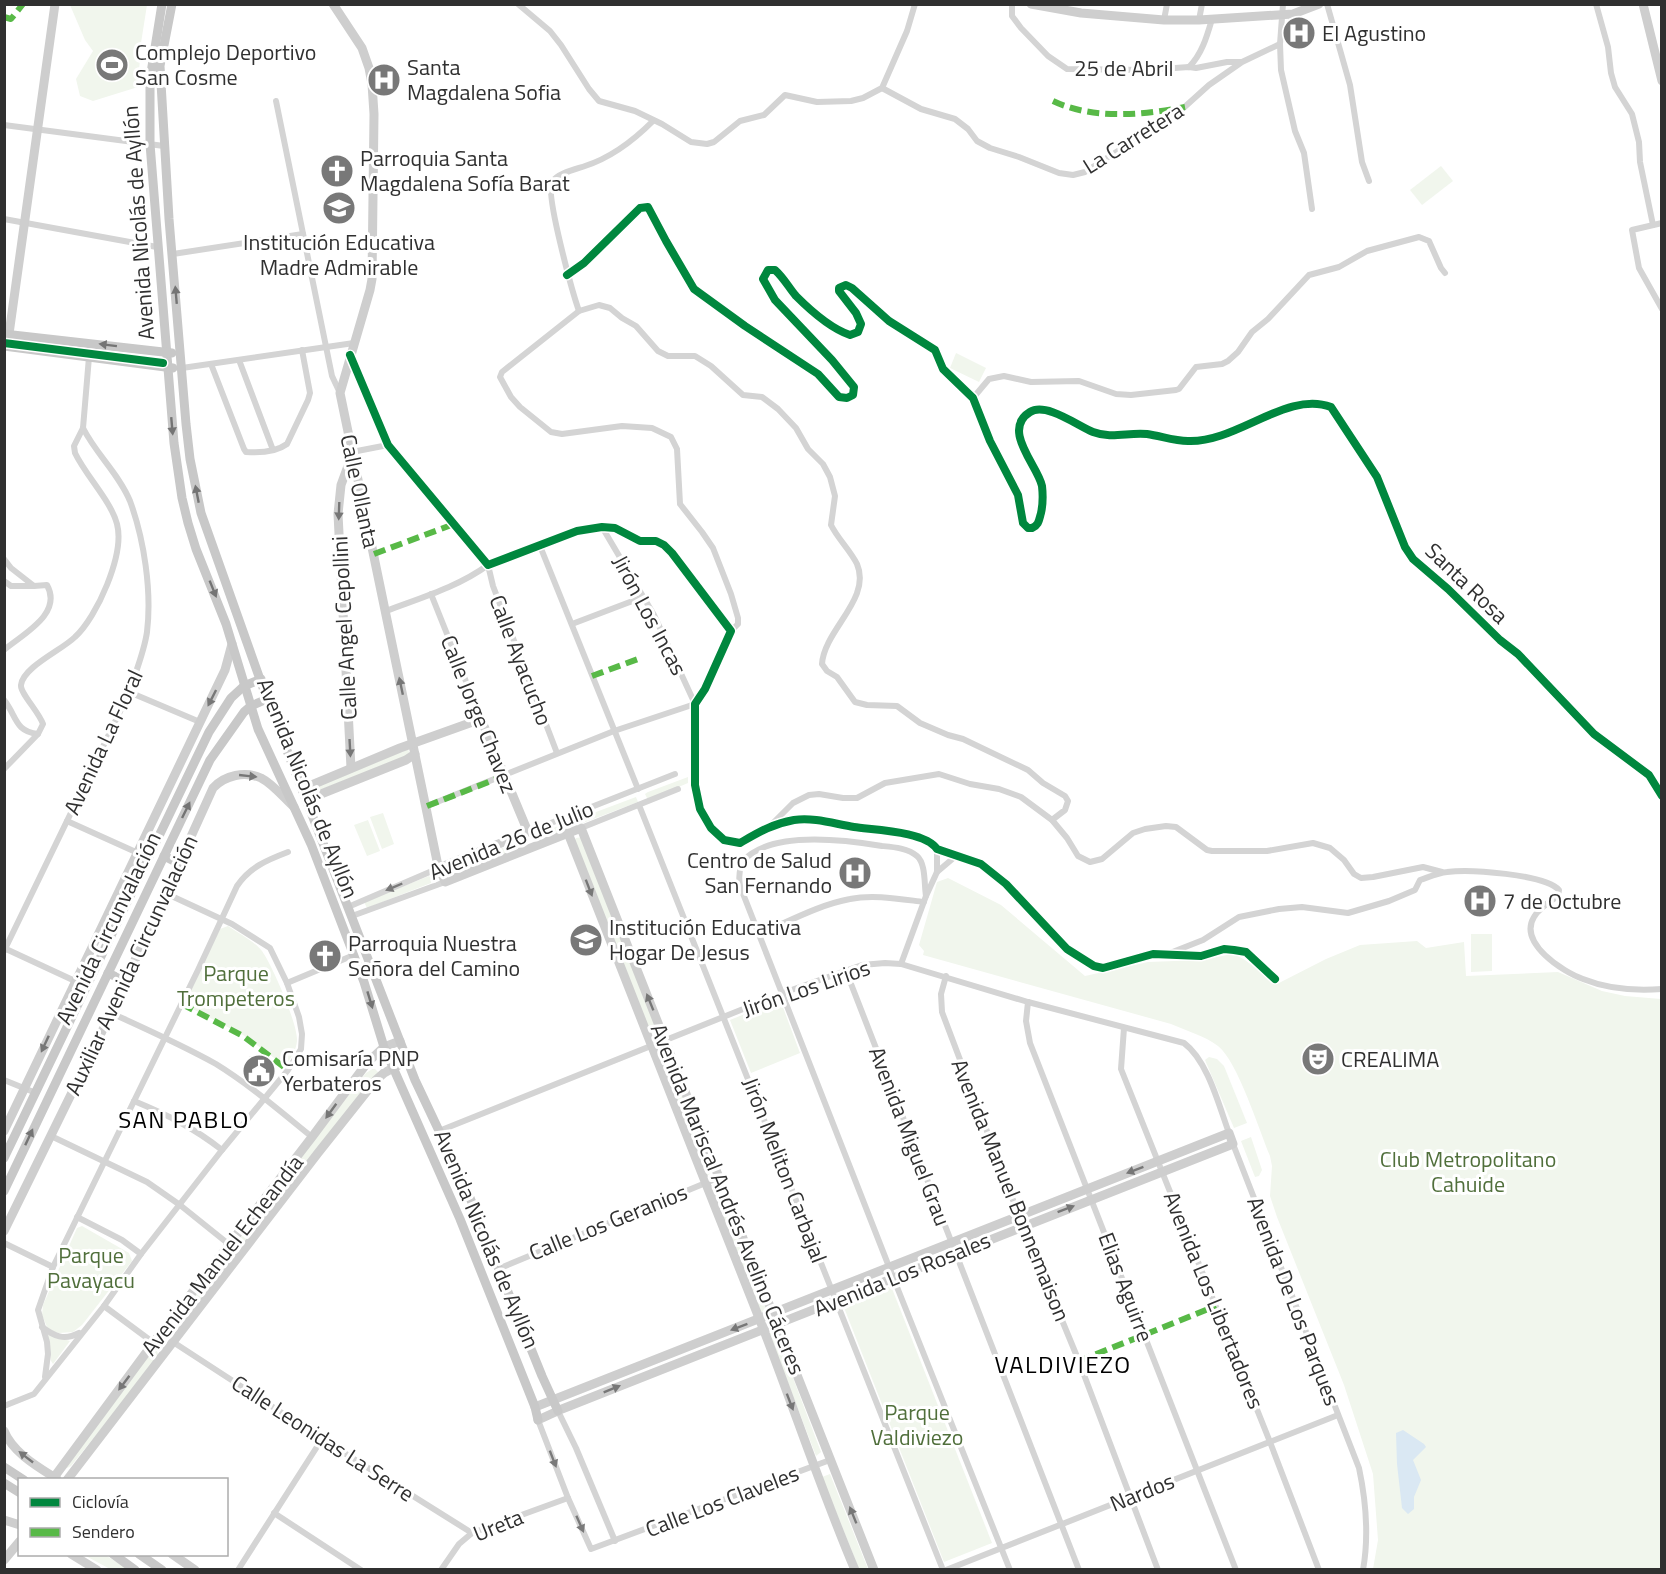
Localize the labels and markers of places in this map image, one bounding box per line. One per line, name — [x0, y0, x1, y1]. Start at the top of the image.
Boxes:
hospital icon: El Agustino — [1281, 15, 1317, 51]
place label: El Agustino — [1322, 16, 1426, 50]
place label: Complejo Deportivo San Cosme — [135, 35, 316, 94]
sports icon: Complejo Deportivo San Cosme — [94, 47, 130, 83]
place label: Santa Magdalena Sofia — [407, 50, 561, 109]
hospital icon: Santa Magdalena Sofia — [366, 62, 402, 98]
place label: Parroquia Santa Magdalena Sofía Barat — [360, 141, 570, 200]
church icon: Parroquia Santa Magdalena Sofía Barat — [319, 153, 355, 189]
school or university icon: Institución Educativa Madre Admirable — [321, 190, 357, 226]
place label: Institución Educativa Madre Admirable — [243, 225, 435, 284]
place label: Centro de Salud San Fernando — [687, 843, 832, 902]
hospital icon: Centro de Salud San Fernando — [837, 855, 873, 891]
hospital icon: 7 de Octubre — [1462, 883, 1498, 919]
place label: 7 de Octubre — [1503, 884, 1621, 918]
place label: Institución Educativa Hogar De Jesus — [609, 910, 801, 969]
school or university icon: Institución Educativa Hogar De Jesus — [568, 922, 604, 958]
place label: Parroquia Nuestra Señora del Camino — [348, 926, 520, 985]
church icon: Parroquia Nuestra Señora del Camino — [307, 938, 343, 974]
place label: Comisaría PNP Yerbateros — [282, 1041, 419, 1100]
theatre icon: CREALIMA — [1300, 1041, 1336, 1077]
place label: CREALIMA — [1341, 1042, 1439, 1076]
public building icon: Comisaría PNP Yerbateros — [241, 1053, 277, 1089]

